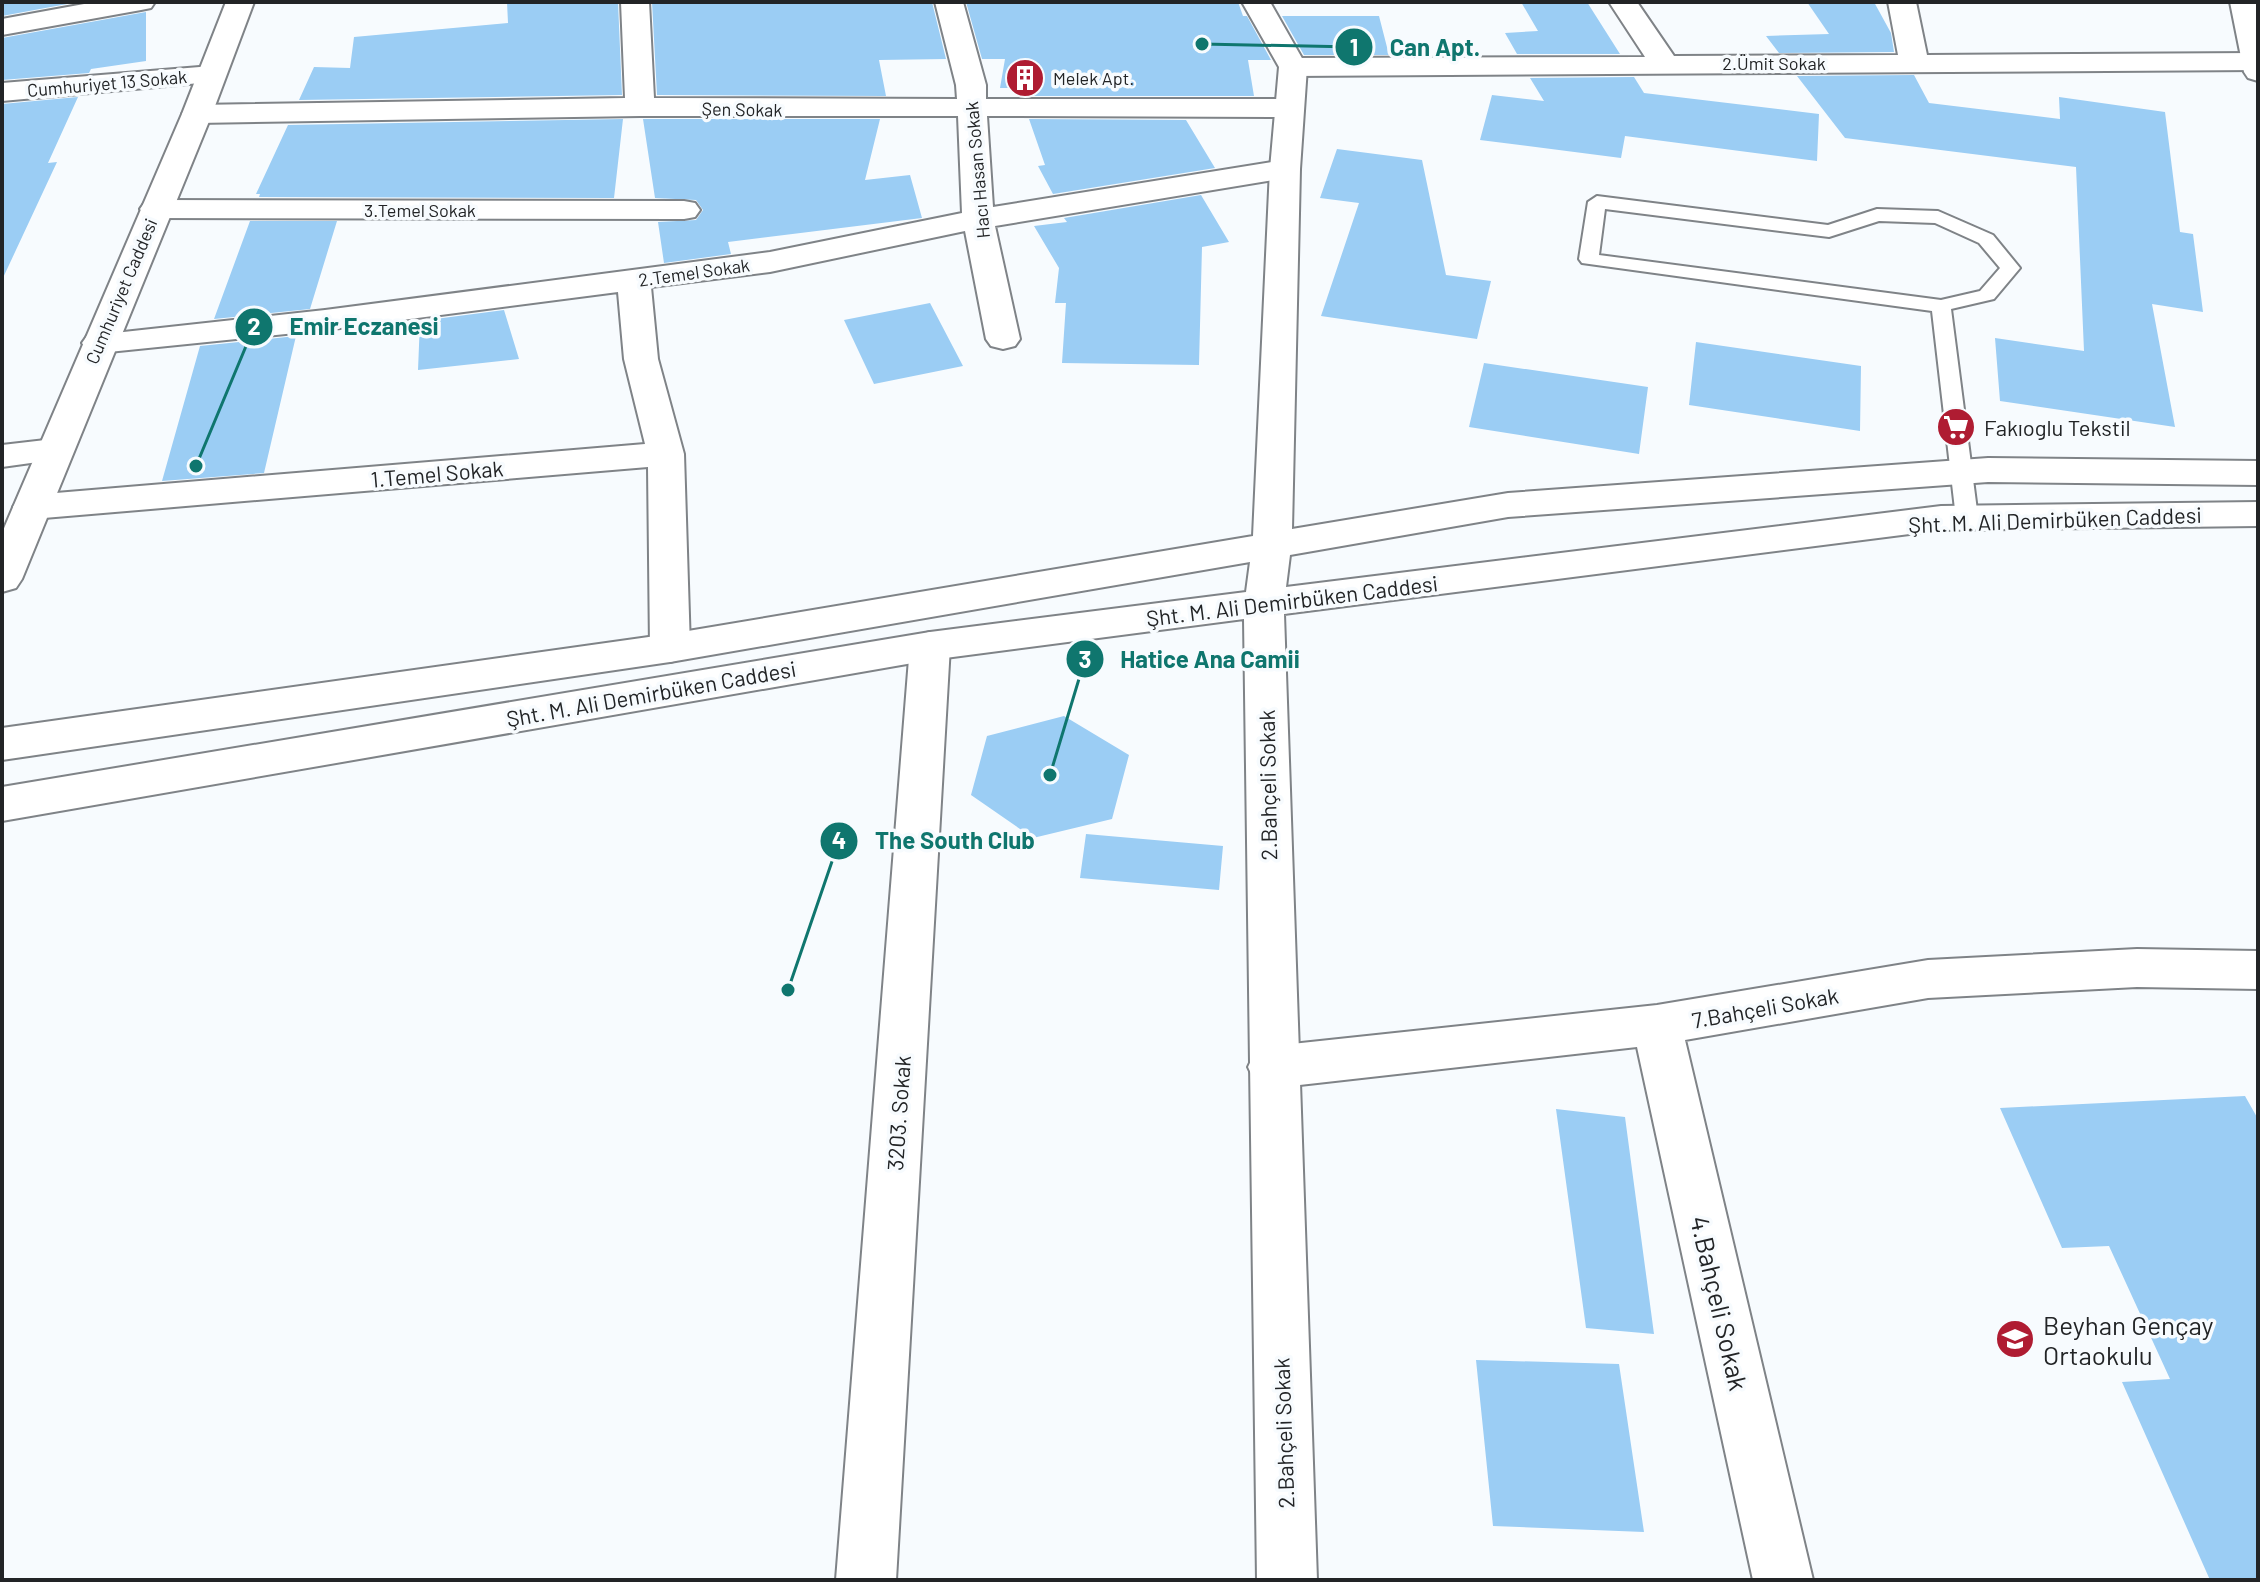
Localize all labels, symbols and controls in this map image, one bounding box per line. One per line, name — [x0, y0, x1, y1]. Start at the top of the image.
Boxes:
callout: Can Apt. — [1334, 23, 1497, 71]
text: 1 — [1350, 32, 1358, 61]
text: Can Apt. — [1390, 32, 1480, 61]
street label: 2.Ümit Sokak — [1722, 52, 1826, 74]
building icon: Melek Apt. — [1004, 57, 1046, 99]
street label: Cumhuriyet 13 Sokak — [26, 65, 188, 101]
place label: Melek Apt. — [1053, 67, 1134, 89]
street label: Şen Sokak — [701, 97, 783, 121]
street label: Hacı Hasan Sokak — [960, 101, 994, 239]
street label: 3.Temel Sokak — [364, 199, 476, 221]
street label: Cumhuriyet Caddesi — [80, 215, 162, 367]
street label: 2.Temel Sokak — [637, 253, 751, 291]
callout: Emir Eczanesi — [234, 303, 455, 351]
text: 2 — [247, 311, 261, 340]
text: Emir Eczanesi — [289, 311, 439, 340]
supermarket icon: Fakıoglu Tekstil — [1935, 406, 1977, 448]
place label: Fakıoglu Tekstil — [1984, 414, 2131, 440]
street label: 1.Temel Sokak — [370, 454, 504, 492]
street label: Şht. M. Ali Demirbüken Caddesi — [1908, 501, 2202, 537]
street label: Şht. M. Ali Demirbüken Caddesi — [1145, 569, 1439, 631]
callout: Hatice Ana Camii — [1065, 635, 1316, 683]
text: 3 — [1079, 644, 1091, 673]
text: Hatice Ana Camii — [1120, 644, 1300, 673]
street label: Şht. M. Ali Demirbüken Caddesi — [504, 655, 798, 731]
street label: 2.Bahçeli Sokak — [1253, 709, 1281, 861]
callout: The South Club — [819, 817, 1050, 865]
text: 4 — [832, 825, 846, 854]
text: The South Club — [875, 825, 1035, 854]
street label: 7.Bahçeli Sokak — [1690, 981, 1840, 1033]
street label: 3203. Sokak — [881, 1055, 915, 1171]
street label: 4.Bahçeli Sokak — [1685, 1213, 1755, 1393]
place label: Beyhan Gençay Ortaokulu — [2043, 1309, 2214, 1370]
school or university icon: Beyhan Gençay Ortaokulu — [1994, 1318, 2036, 1360]
street label: 2.Bahçeli Sokak — [1267, 1357, 1299, 1509]

